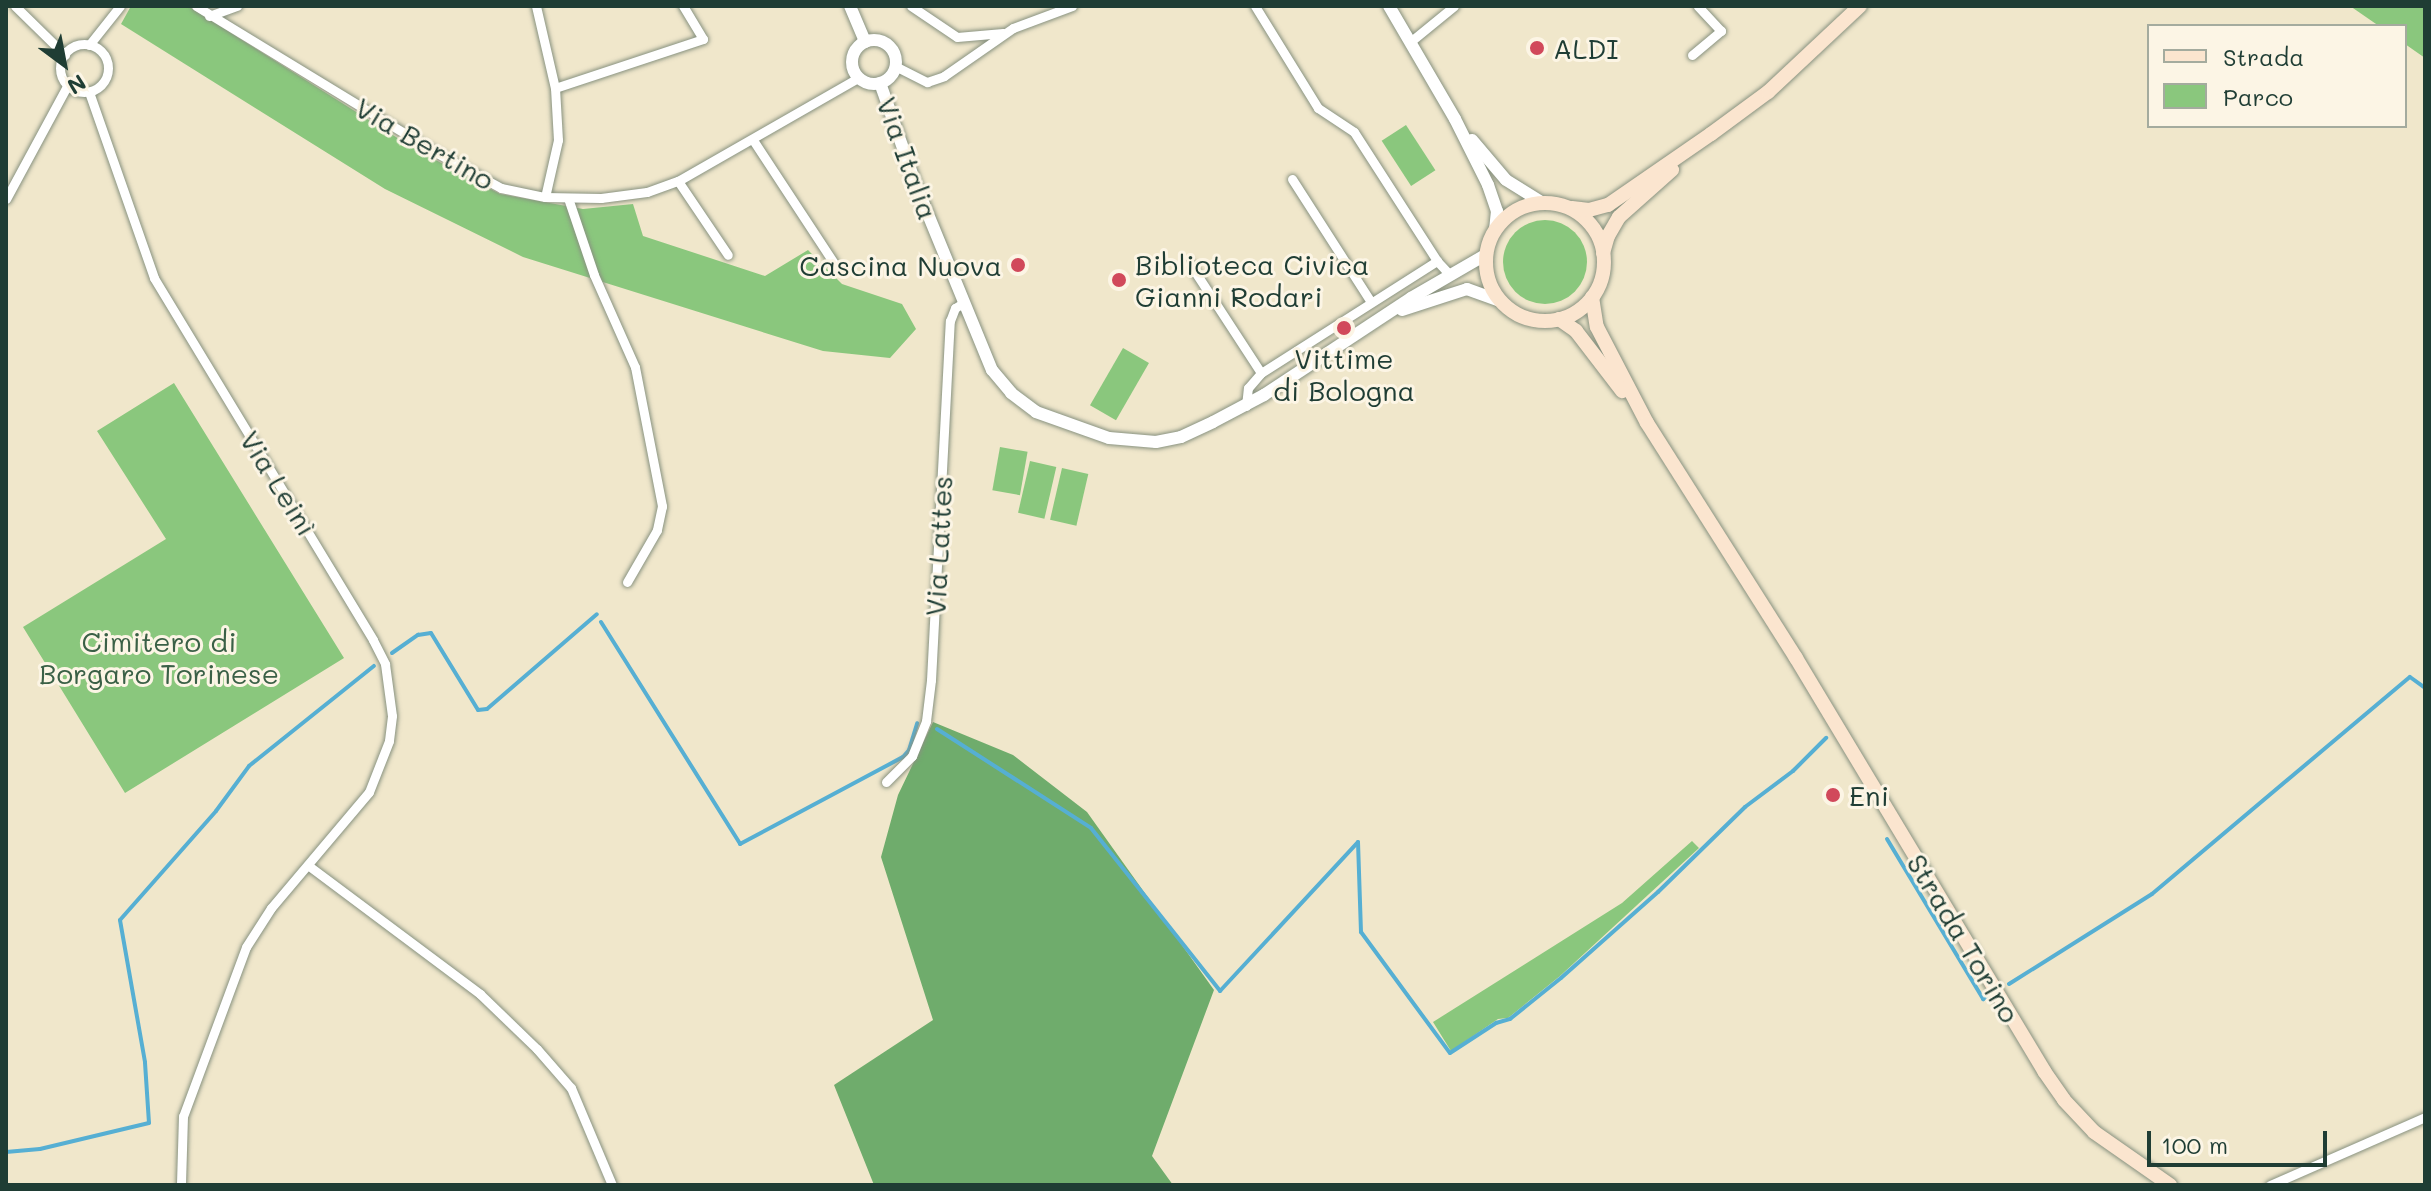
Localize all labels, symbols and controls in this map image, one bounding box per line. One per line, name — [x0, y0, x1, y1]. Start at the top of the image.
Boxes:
north arrow — [24, 24, 104, 104]
legend — [2147, 24, 2407, 128]
place label: ALDI — [1553, 31, 1619, 65]
marker: ALDI — [1528, 39, 1546, 57]
text: Strada — [2223, 41, 2304, 72]
text: N — [62, 68, 92, 101]
text: Parco — [2223, 81, 2293, 112]
street label: Via Bertino — [350, 90, 500, 196]
street label: Via Italia — [870, 92, 946, 224]
place label: Biblioteca Civica Gianni Rodari — [1135, 247, 1369, 313]
place label: Cascina Nuova — [799, 248, 1002, 282]
marker: Cascina Nuova — [1009, 256, 1027, 274]
marker: Biblioteca Civica Gianni Rodari — [1110, 271, 1128, 289]
marker: Vittime di Bologna — [1335, 319, 1353, 337]
place label: Vittime di Bologna — [1273, 341, 1415, 407]
street label: Via Leinì — [234, 424, 324, 542]
street label: Via Lattes — [918, 475, 958, 617]
park label: Cimitero di Borgaro Torinese — [39, 624, 279, 690]
place label: Eni — [1849, 778, 1889, 812]
marker: Eni — [1824, 786, 1842, 804]
street label: Strada Torino — [1900, 848, 2028, 1028]
scale bar — [2151, 1115, 2331, 1165]
text: 100 m — [2161, 1129, 2228, 1160]

